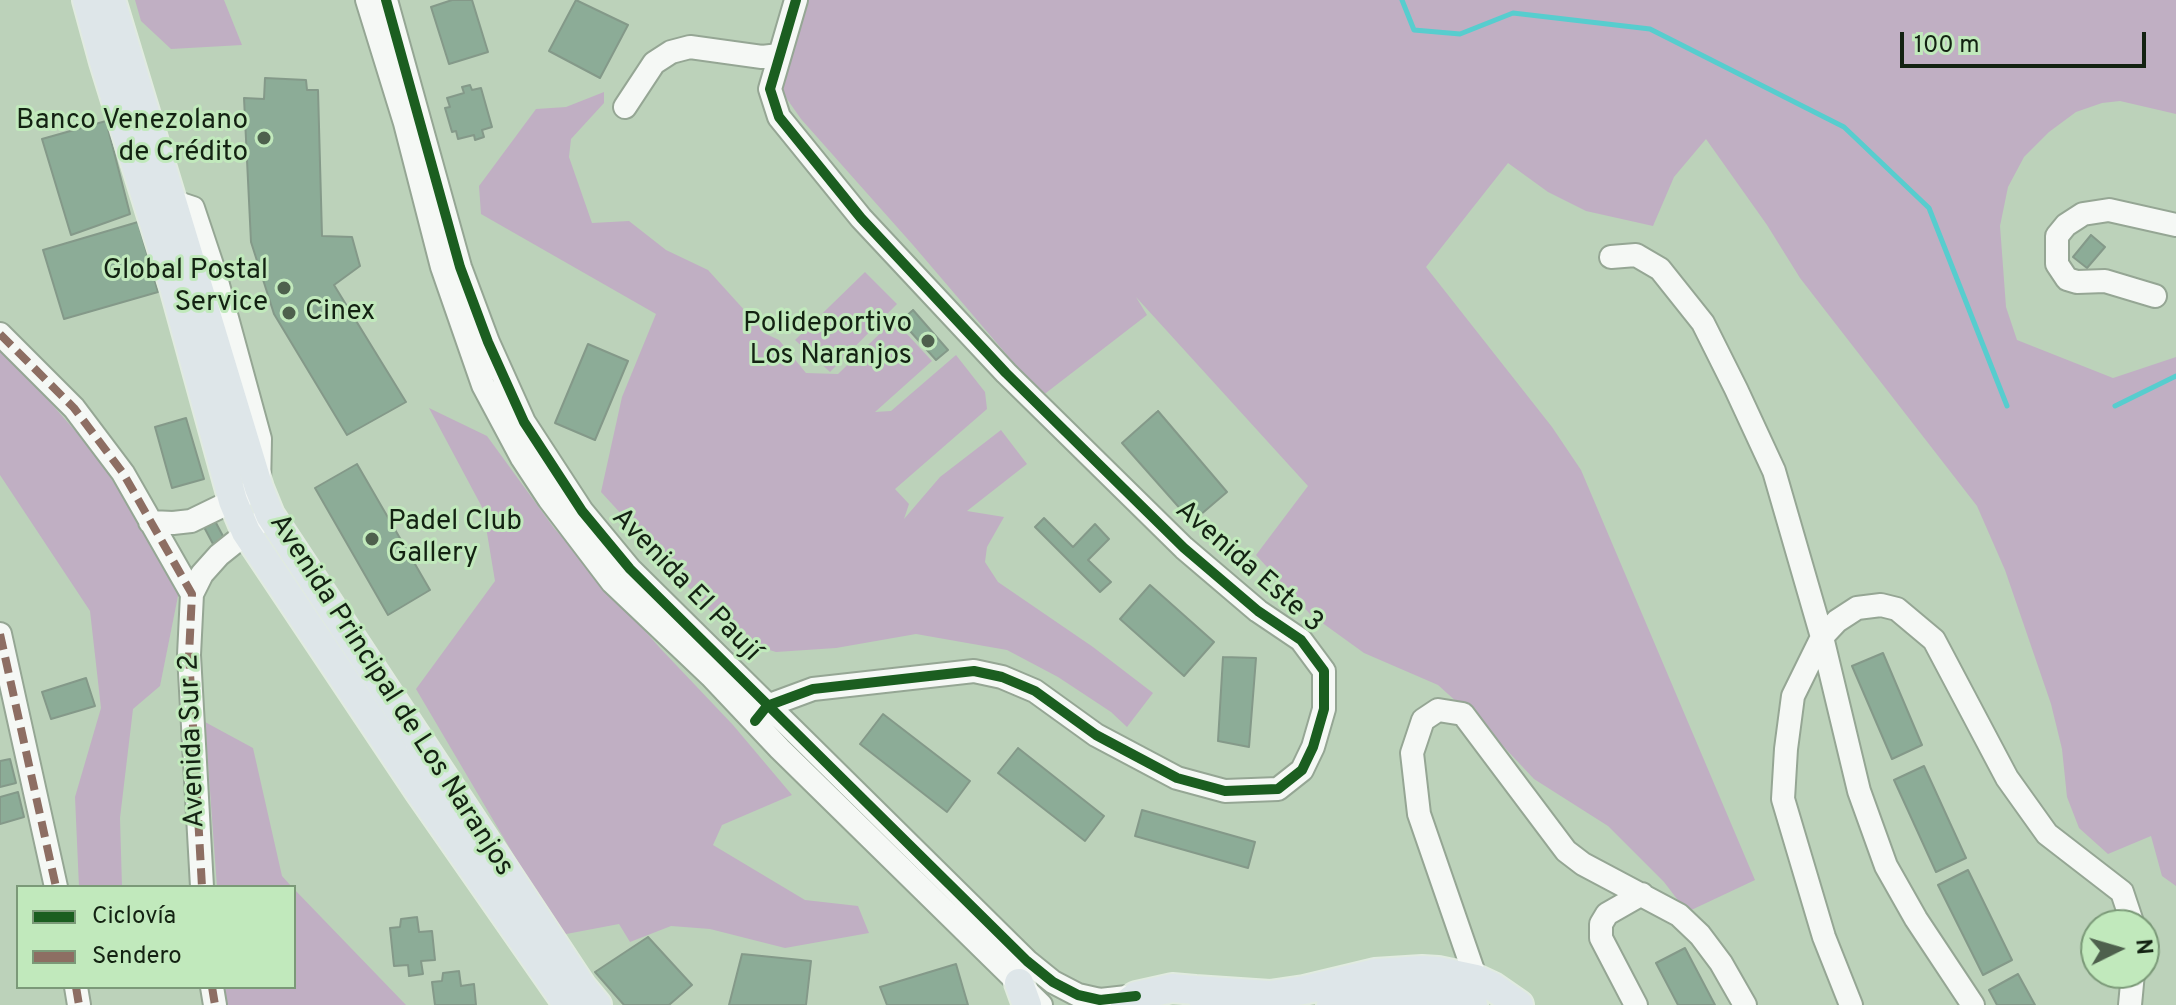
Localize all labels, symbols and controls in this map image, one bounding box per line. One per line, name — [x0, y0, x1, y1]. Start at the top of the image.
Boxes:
scale bar — [1904, 16, 2150, 66]
text: 100 m — [1914, 31, 1980, 61]
place label: Banco Venezolano de Crédito — [16, 105, 248, 171]
marker: Banco Venezolano de Crédito — [255, 129, 273, 147]
place label: Global Postal Service — [103, 255, 268, 321]
marker: Global Postal Service — [275, 279, 293, 297]
place label: Cinex — [305, 296, 375, 330]
marker: Cinex — [280, 304, 298, 322]
place label: Polideportivo Los Naranjos — [743, 308, 912, 374]
marker: Polideportivo Los Naranjos — [919, 332, 937, 350]
street label: Avenida Este 3 — [1167, 495, 1329, 641]
street label: Avenida El Paují — [603, 502, 767, 670]
place label: Padel Club Gallery — [388, 506, 522, 572]
street label: Avenida Principal de Los Naranjos — [260, 509, 520, 883]
marker: Padel Club Gallery — [363, 530, 381, 548]
street label: Avenida Sur 2 — [174, 653, 214, 829]
legend — [16, 885, 296, 989]
text: Ciclovía — [92, 902, 176, 932]
north arrow — [2080, 909, 2160, 989]
text: N — [2128, 938, 2157, 956]
text: Sendero — [92, 942, 182, 972]

